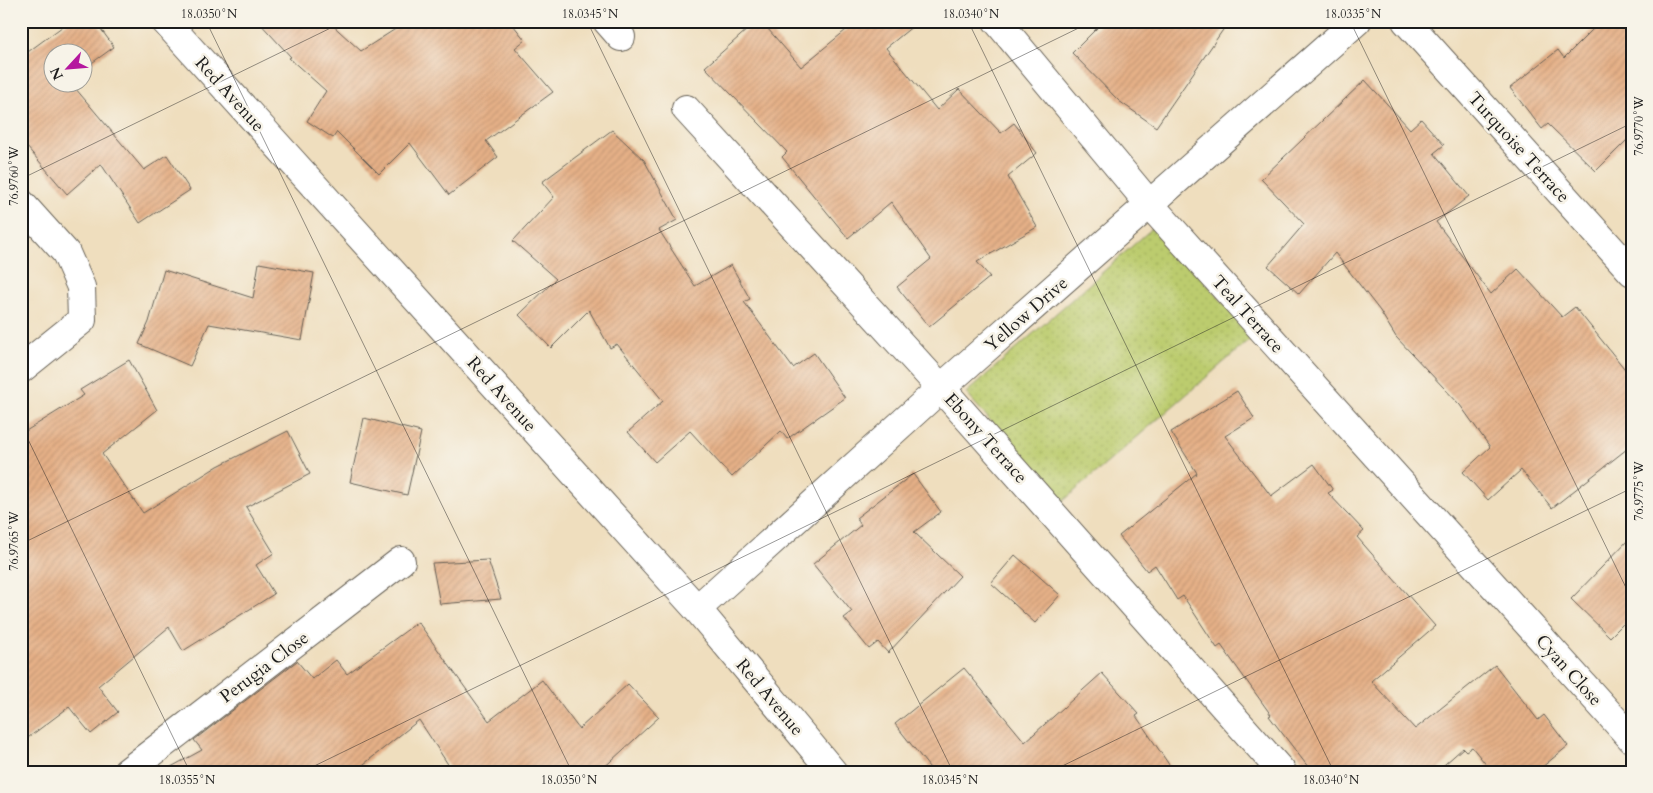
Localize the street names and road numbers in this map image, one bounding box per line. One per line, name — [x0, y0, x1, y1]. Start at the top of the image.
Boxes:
street label: Red Avenue — [189, 51, 270, 137]
street label: Turquoise Terrace — [1462, 86, 1575, 208]
street label: Teal Terrace — [1206, 270, 1289, 359]
street label: Yellow Drive — [979, 271, 1074, 358]
street label: Red Avenue — [461, 351, 542, 437]
street label: Ebony Terrace — [938, 388, 1033, 489]
street label: Perugia Close — [215, 626, 314, 709]
street label: Cyan Close — [1530, 629, 1607, 712]
street label: Red Avenue — [730, 653, 809, 741]

